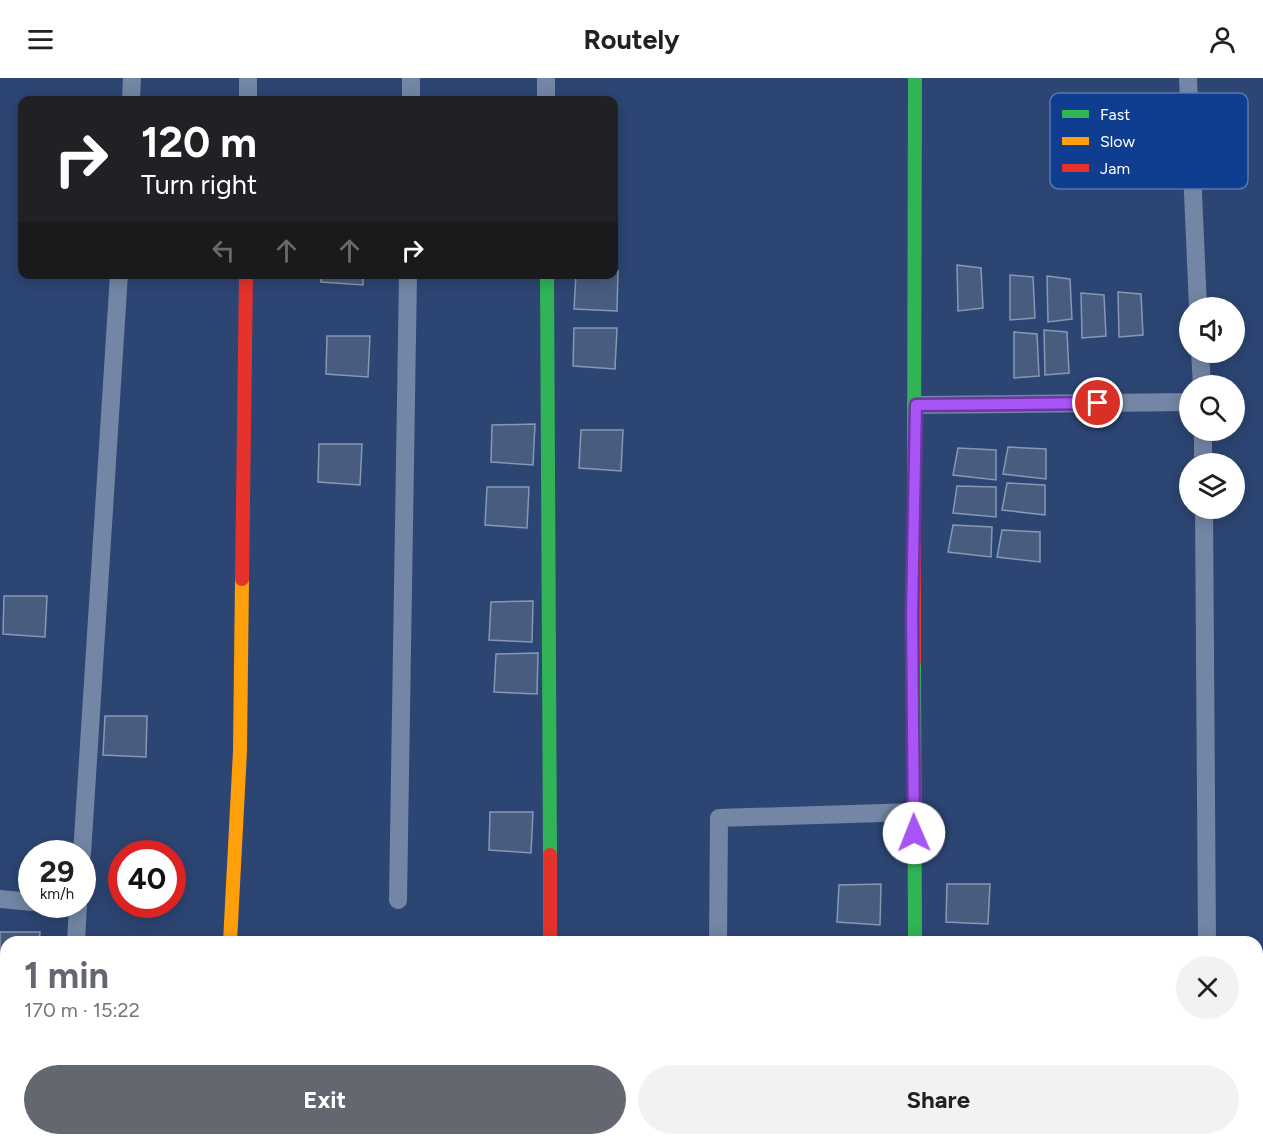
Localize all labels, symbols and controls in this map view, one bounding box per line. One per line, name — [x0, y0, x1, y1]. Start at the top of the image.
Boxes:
icon: menu — [24, 23, 57, 56]
text: Routely — [583, 23, 680, 56]
icon: person — [1206, 23, 1239, 56]
legend — [1050, 93, 1248, 189]
text: Fast — [1100, 105, 1130, 124]
text: 120 m — [141, 117, 257, 168]
icon: right — [42, 120, 120, 198]
text: Slow — [1100, 132, 1135, 151]
text: Jam — [1100, 159, 1130, 178]
text: Turn right — [141, 168, 257, 201]
icon: left — [207, 234, 240, 267]
icon: ahead — [270, 234, 303, 267]
icon: ahead — [333, 234, 366, 267]
icon: right — [396, 234, 429, 267]
map controls — [1179, 297, 1245, 519]
button: sound — [1179, 297, 1245, 363]
button: search — [1179, 375, 1245, 441]
pin — [1072, 377, 1123, 428]
icon: arrive — [1081, 386, 1114, 419]
button: layers — [1179, 453, 1245, 519]
position arrow — [882, 801, 946, 865]
speed limit sign: 40 — [108, 840, 186, 918]
text: 29 — [40, 853, 74, 890]
text: km/h — [40, 885, 74, 903]
text: 1 min — [24, 954, 109, 997]
button: close — [1176, 956, 1239, 1019]
text: 170 m · 15:22 — [24, 998, 140, 1022]
button: Exit — [24, 1065, 626, 1134]
button: Share — [638, 1065, 1239, 1134]

